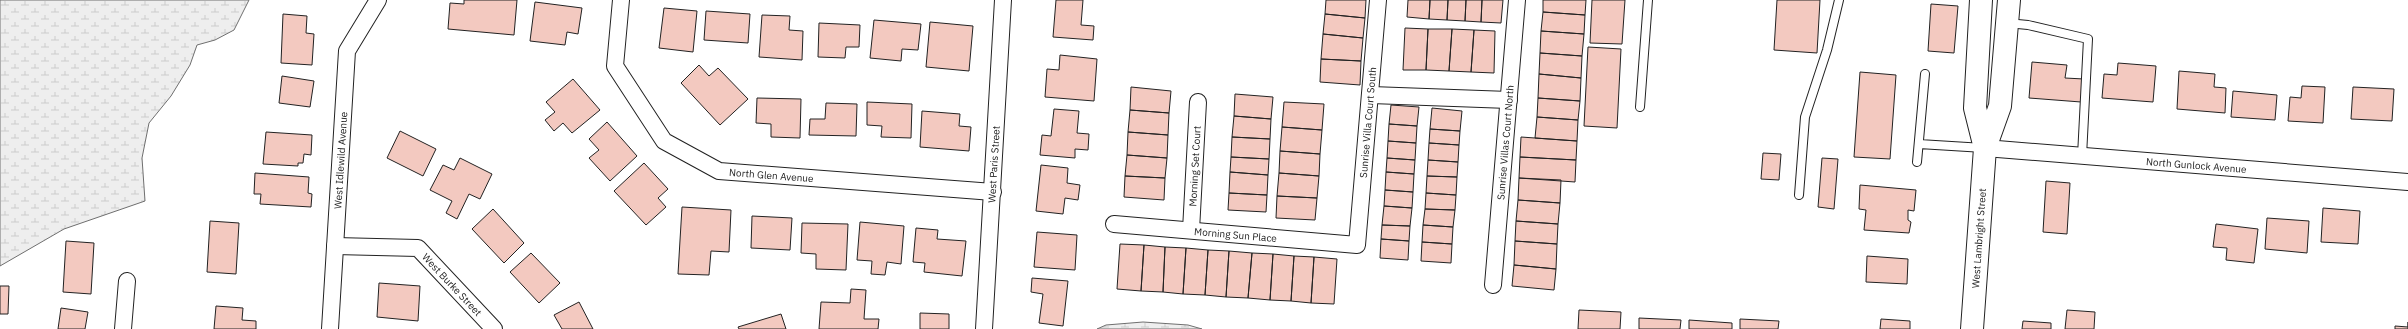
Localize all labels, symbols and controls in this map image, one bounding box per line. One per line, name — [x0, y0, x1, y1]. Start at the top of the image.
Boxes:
street label: Sunrise Villa Court South — [1356, 66, 1379, 178]
street label: Sunrise Villas Court North — [1494, 84, 1516, 201]
street label: West Idlewild Avenue — [331, 111, 350, 209]
street label: West Paris Street — [985, 125, 1002, 203]
street label: Morning Set Court — [1186, 125, 1203, 207]
street label: North Gunlock Avenue — [2146, 154, 2248, 176]
street label: North Glen Avenue — [729, 165, 815, 185]
street label: West Lambright Street — [1968, 187, 1989, 289]
street label: Morning Sun Place — [1194, 224, 1278, 245]
street label: West Burke Street — [420, 250, 485, 319]

